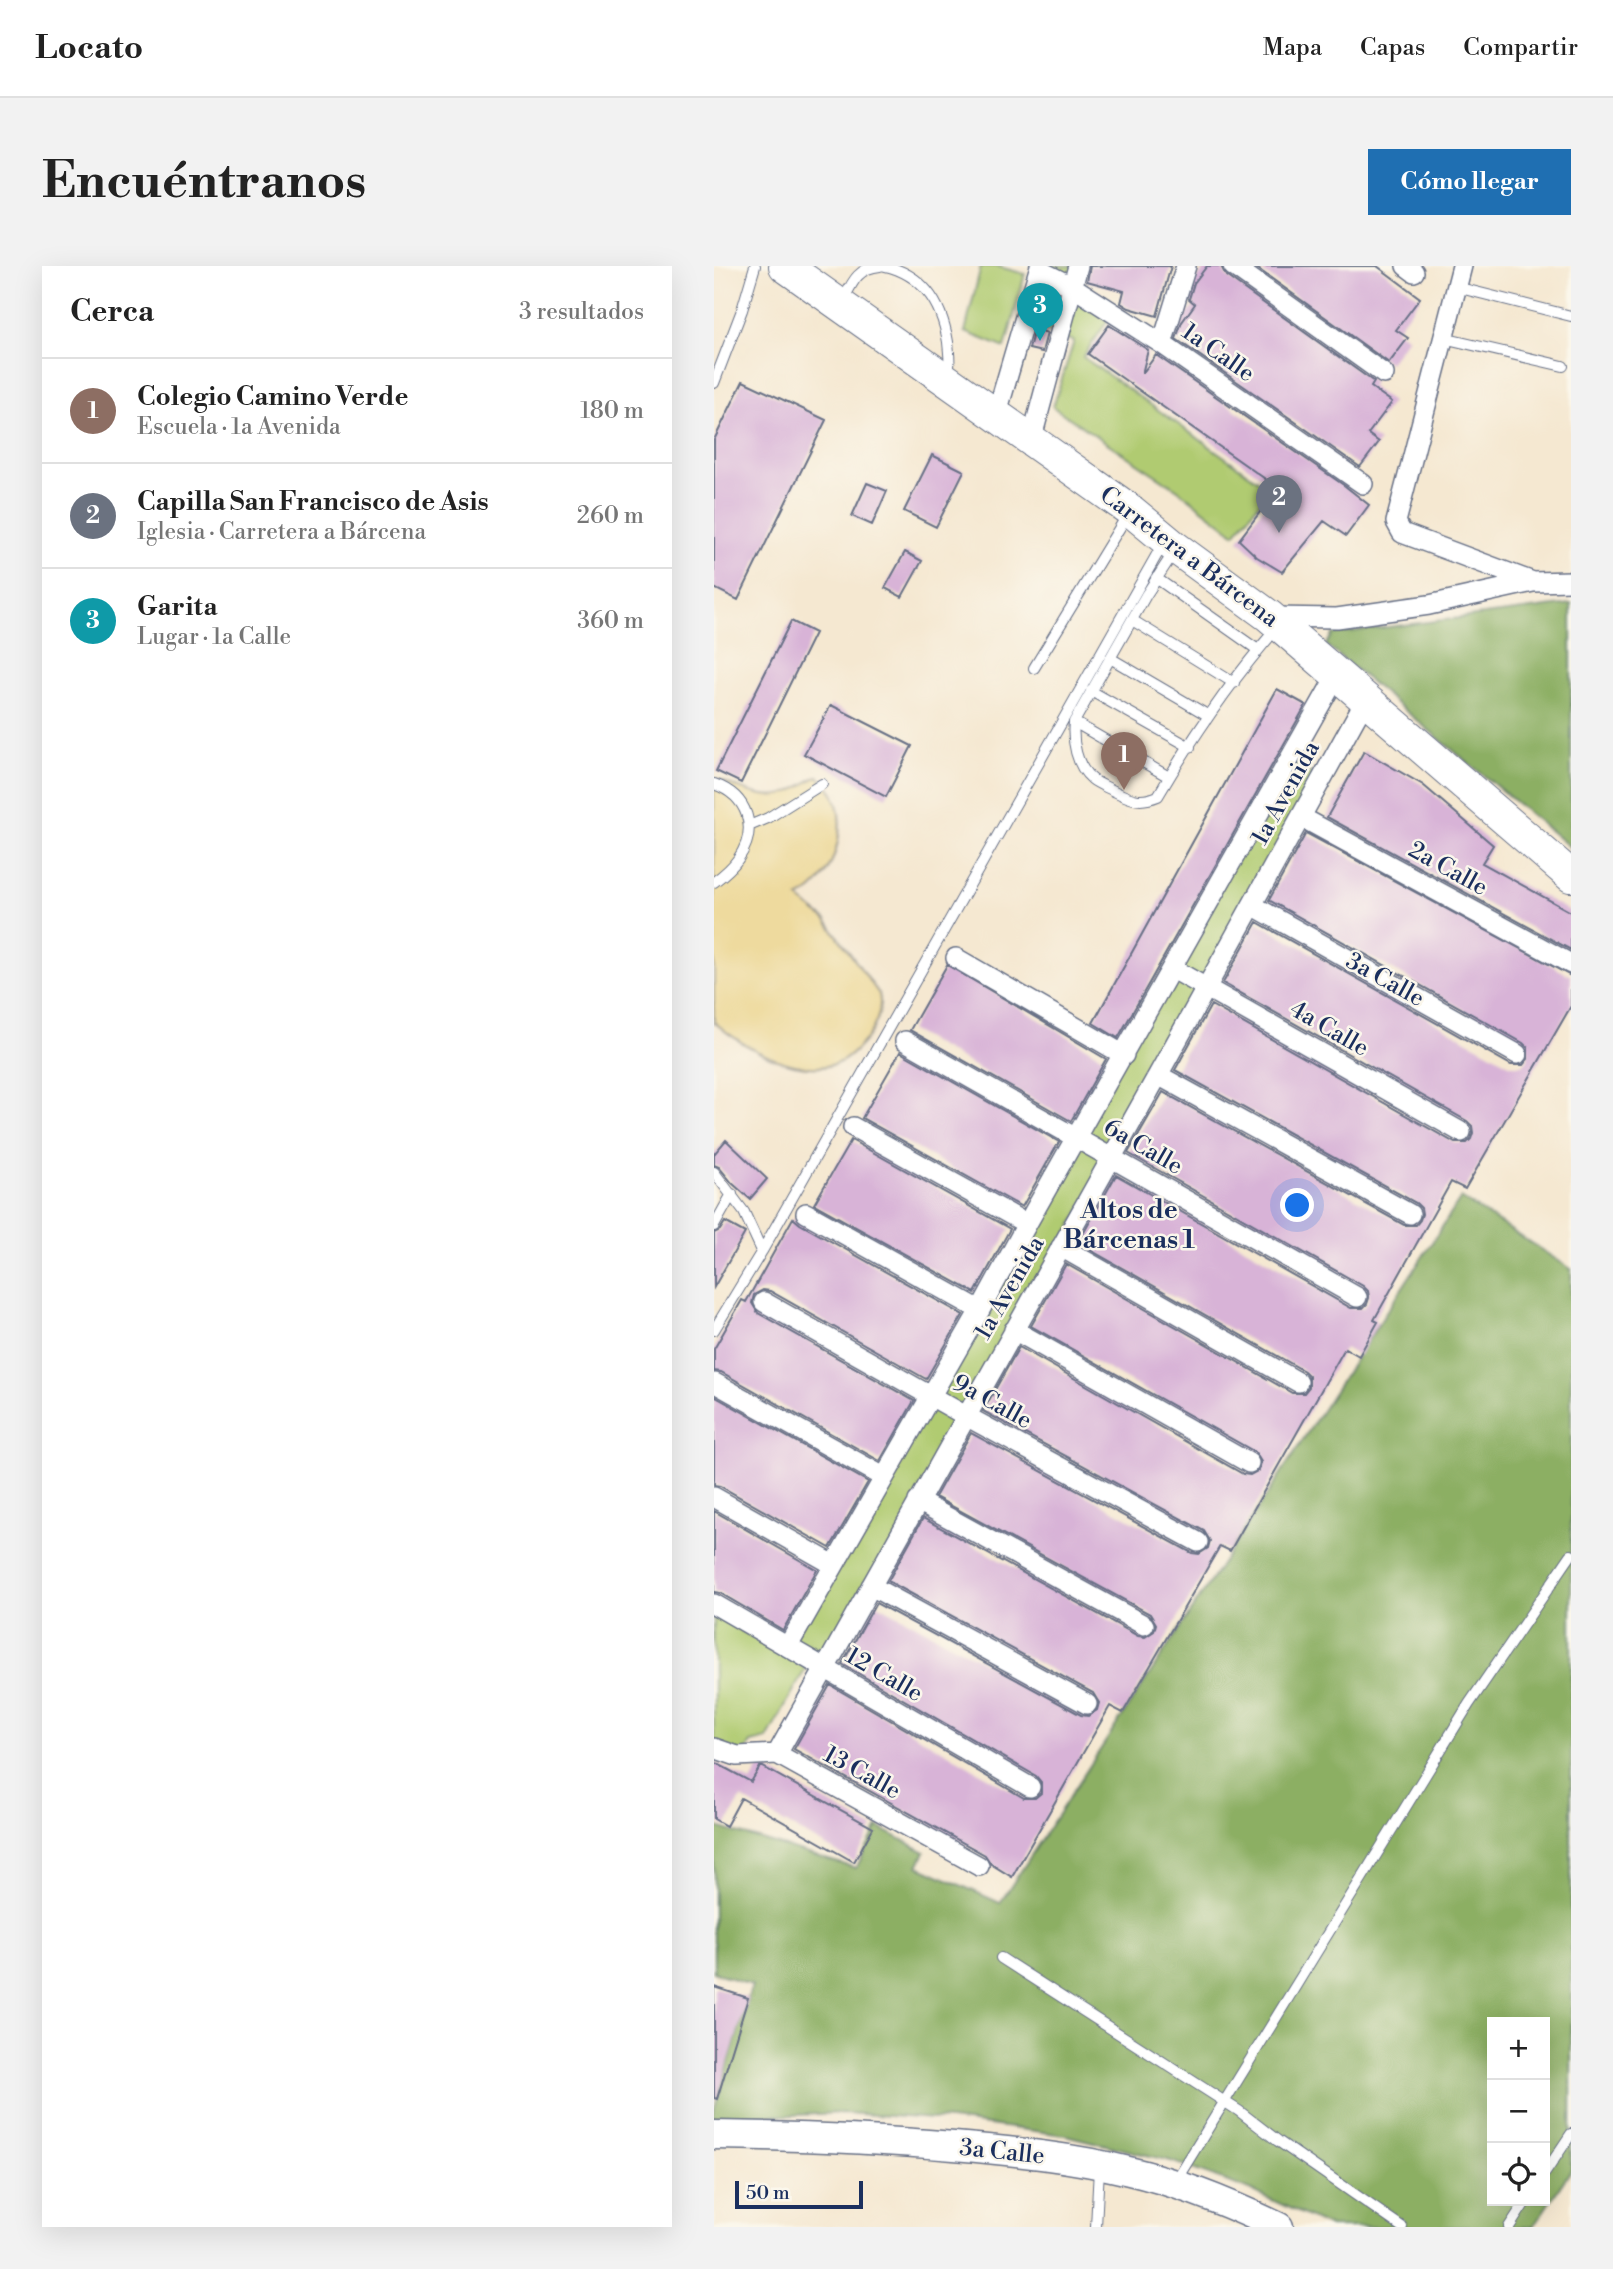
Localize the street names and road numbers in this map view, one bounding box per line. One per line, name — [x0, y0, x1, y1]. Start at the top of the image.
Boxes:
street label: 1a Calle — [1176, 317, 1260, 389]
street label: Carretera a Bárcena — [1094, 480, 1285, 635]
street label: 1a Avenida — [1245, 735, 1327, 850]
street label: 2a Calle — [1403, 835, 1493, 903]
street label: 3a Calle — [1340, 946, 1430, 1014]
street label: 4a Calle — [1284, 994, 1374, 1064]
street label: 6a Calle — [1098, 1112, 1188, 1182]
street label: 1a Avenida — [968, 1230, 1052, 1345]
street label: 9a Calle — [947, 1368, 1037, 1436]
street label: 12 Calle — [840, 1641, 928, 1709]
street label: 13 Calle — [818, 1740, 906, 1806]
street label: 3a Calle — [958, 2133, 1046, 2171]

